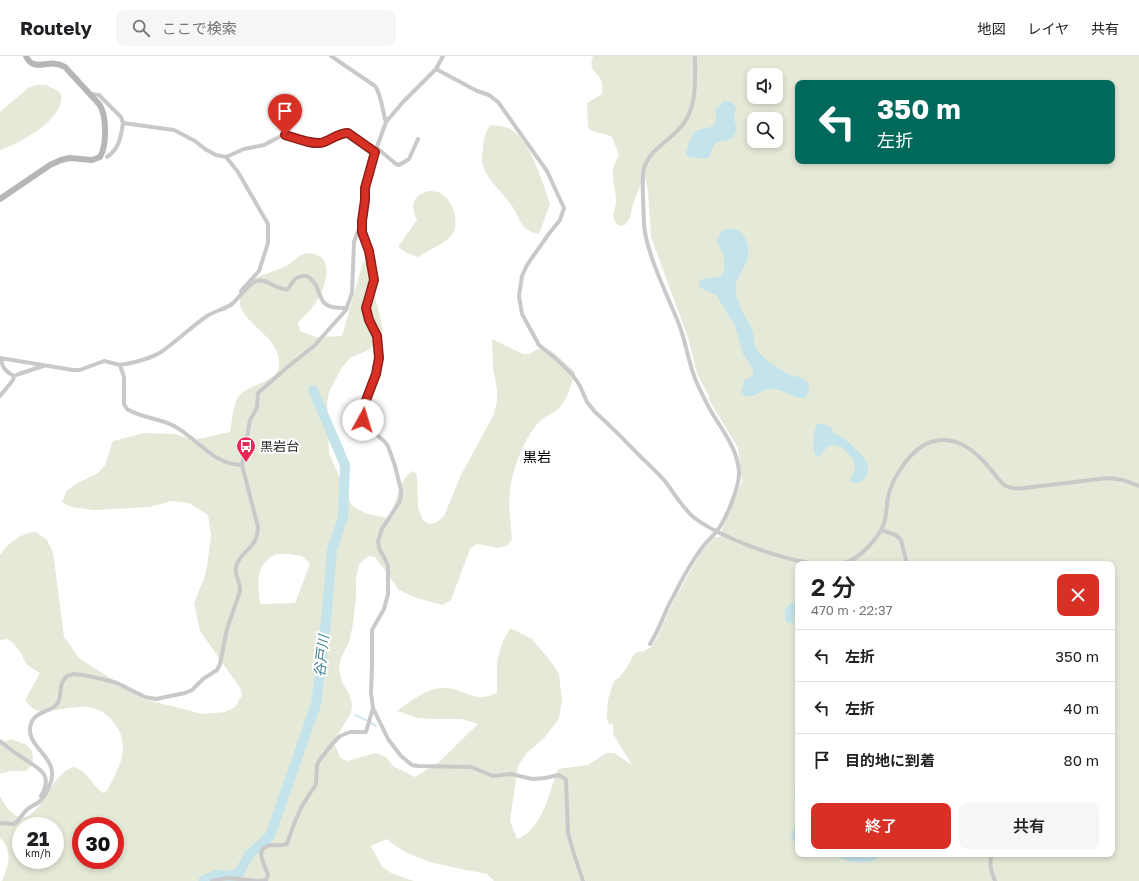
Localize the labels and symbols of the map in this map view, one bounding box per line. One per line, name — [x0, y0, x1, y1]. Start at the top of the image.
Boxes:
pin — [268, 94, 302, 135]
position arrow — [342, 399, 384, 441]
bus stop icon: 黒岩台 — [235, 435, 257, 463]
place label: 黒岩台 — [260, 438, 299, 454]
district label: 黒岩 — [523, 448, 551, 465]
water label: 谷戸川 — [310, 632, 332, 678]
speed limit sign: 30 — [72, 817, 124, 869]

